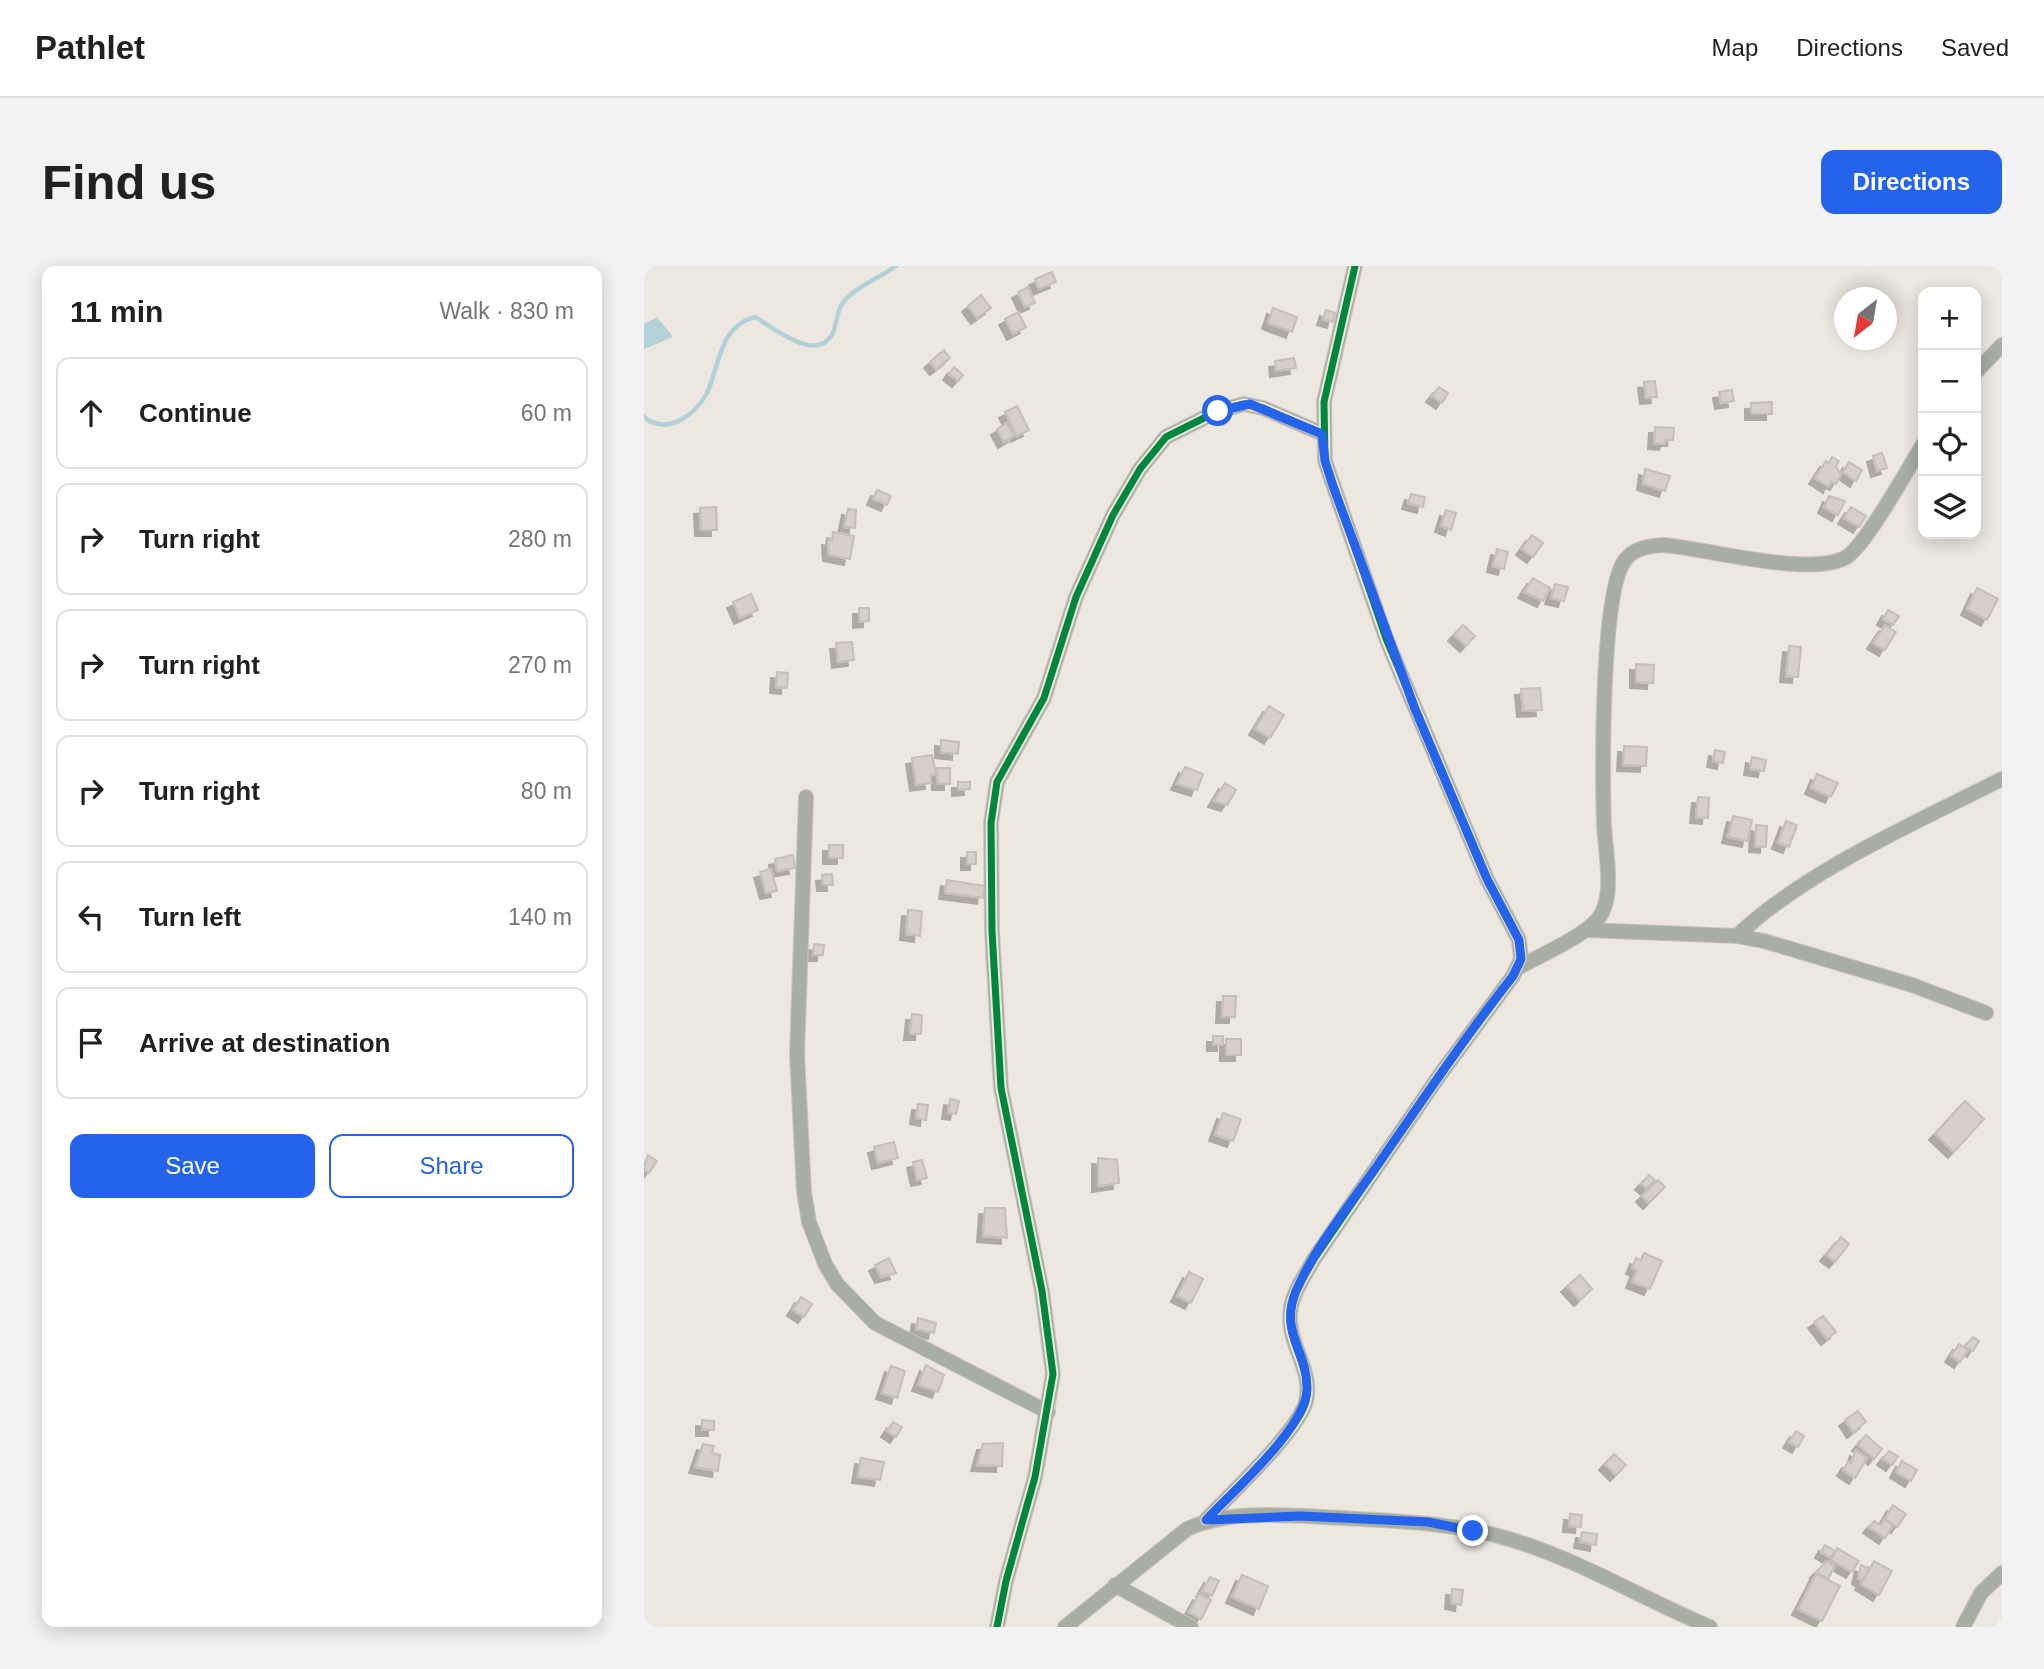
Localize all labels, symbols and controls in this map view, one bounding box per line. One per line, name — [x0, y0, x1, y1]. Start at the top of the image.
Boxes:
text: Pathlet — [35, 29, 145, 66]
text: Map — [1712, 34, 1758, 61]
text: Directions — [1796, 34, 1903, 61]
text: Saved — [1941, 34, 2009, 61]
button: Directions — [1821, 150, 2002, 214]
text: Find us — [42, 155, 216, 209]
north arrow — [1834, 287, 1897, 350]
map controls — [1918, 287, 1981, 539]
button: + — [1918, 287, 1981, 350]
text: 11 min — [70, 295, 163, 328]
text: Walk · 830 m — [439, 298, 574, 324]
button: − — [1918, 350, 1981, 413]
icon: ahead — [72, 394, 110, 432]
route start — [1202, 395, 1233, 426]
text: Continue — [139, 398, 252, 428]
text: 60 m — [521, 400, 572, 426]
button: locate — [1918, 413, 1981, 476]
button: layers — [1918, 476, 1981, 539]
icon: right — [72, 520, 110, 558]
text: Turn right — [139, 524, 260, 554]
text: 280 m — [508, 526, 572, 552]
icon: right — [72, 646, 110, 684]
text: Turn right — [139, 650, 260, 680]
text: 270 m — [508, 652, 572, 678]
icon: right — [72, 772, 110, 810]
text: Turn right — [139, 776, 260, 806]
text: 80 m — [521, 778, 572, 804]
icon: left — [72, 898, 110, 936]
text: Turn left — [139, 902, 241, 932]
text: 140 m — [508, 904, 572, 930]
icon: arrive — [72, 1024, 110, 1062]
text: Arrive at destination — [139, 1028, 390, 1058]
button: Save — [70, 1134, 315, 1198]
button: Share — [329, 1134, 574, 1198]
route end — [1457, 1515, 1488, 1546]

